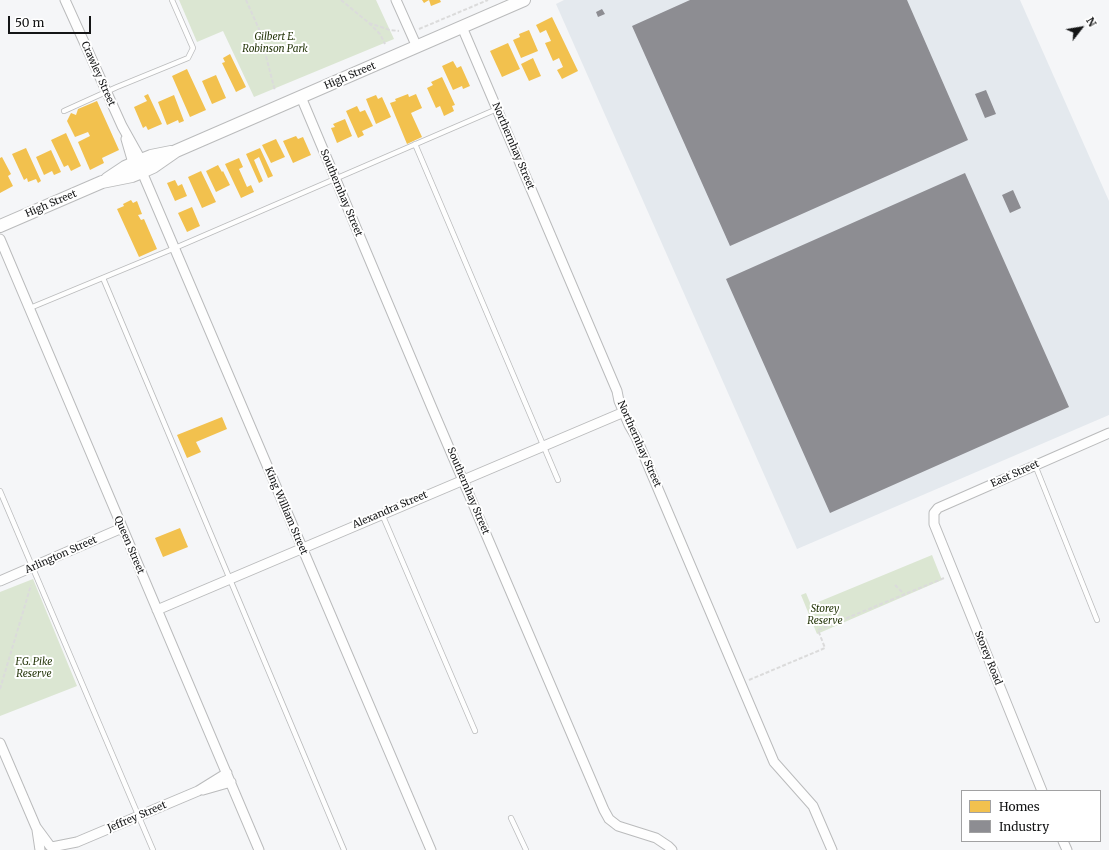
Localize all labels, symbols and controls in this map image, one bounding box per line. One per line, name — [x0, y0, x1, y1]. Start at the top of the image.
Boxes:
scale bar — [10, 8, 93, 34]
north arrow — [1061, 8, 1101, 48]
text: N — [1083, 14, 1100, 29]
text: 50 m — [15, 15, 44, 30]
park label: Gilbert E. Robinson Park — [242, 31, 308, 54]
street label: Crawley Street — [78, 40, 118, 108]
street label: High Street — [323, 60, 377, 92]
street label: Northernhay Street — [489, 101, 537, 191]
street label: Southernhay Street — [317, 148, 365, 238]
street label: High Street — [24, 188, 78, 220]
street label: Northernhay Street — [615, 399, 663, 489]
street label: Southernhay Street — [444, 446, 492, 536]
street label: East Street — [989, 458, 1041, 490]
street label: King William Street — [262, 465, 310, 557]
street label: Alexandra Street — [351, 489, 429, 531]
street label: Queen Street — [111, 514, 147, 576]
street label: Arlington Street — [23, 534, 99, 576]
park label: Storey Reserve — [807, 603, 843, 626]
street label: Storey Road — [972, 629, 1004, 687]
park label: F.G. Pike Reserve — [16, 656, 52, 680]
legend — [961, 790, 1101, 842]
street label: Jeffrey Street — [106, 799, 168, 835]
text: Homes — [999, 799, 1040, 814]
text: Industry — [999, 819, 1049, 834]

